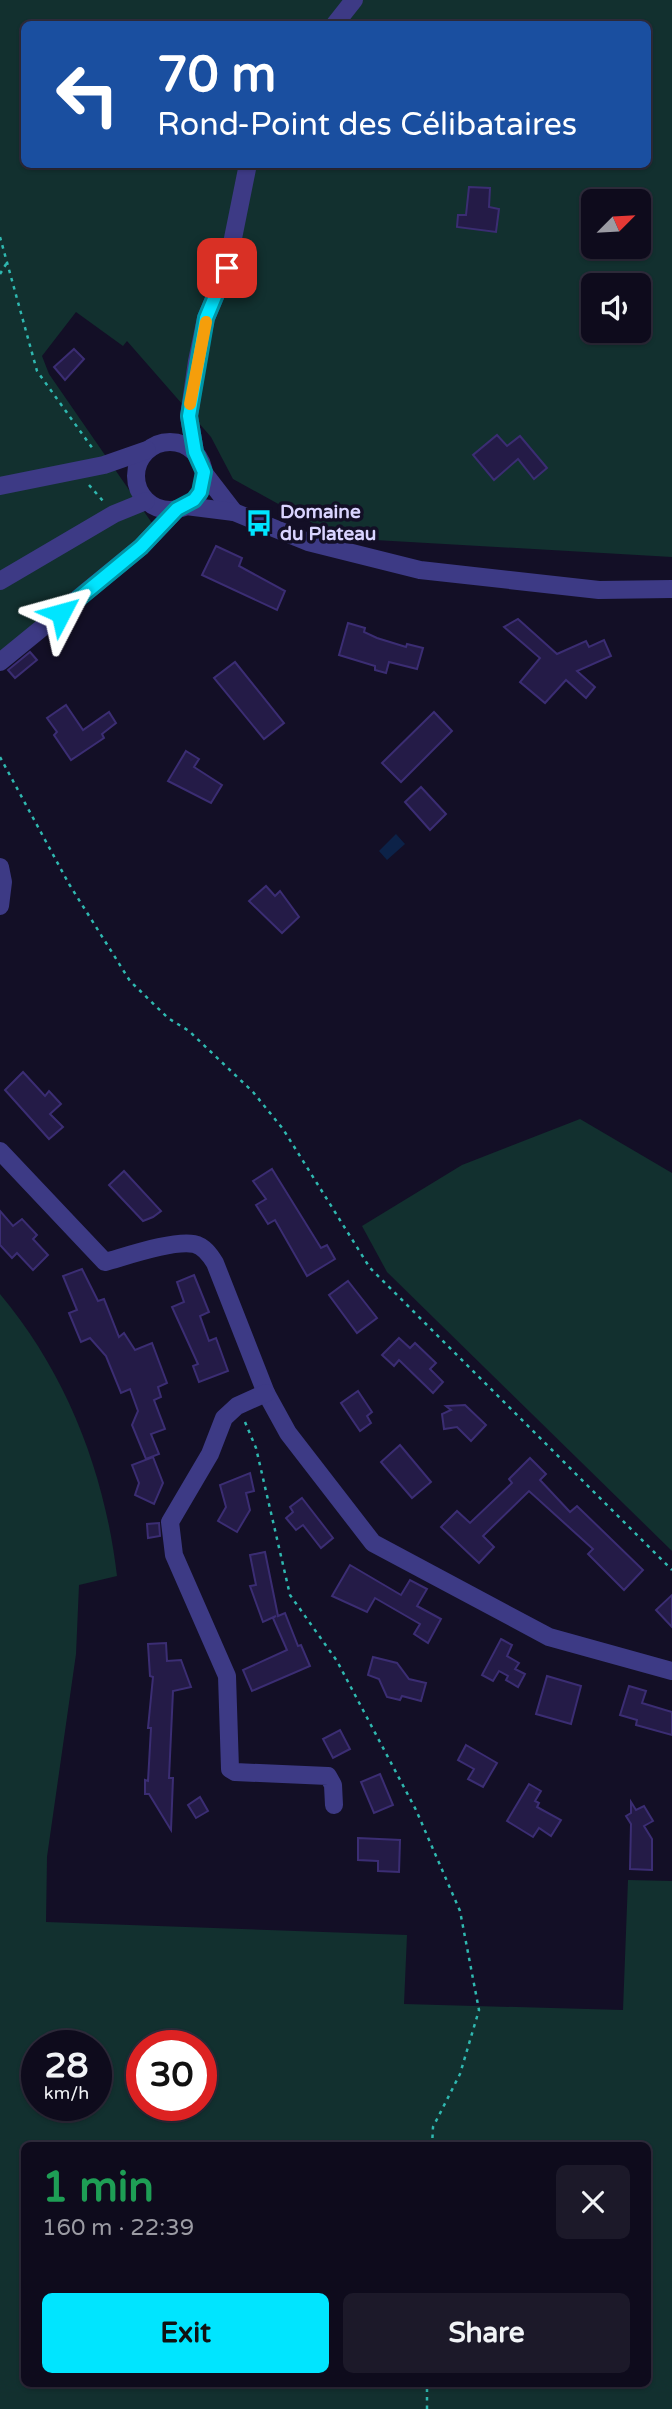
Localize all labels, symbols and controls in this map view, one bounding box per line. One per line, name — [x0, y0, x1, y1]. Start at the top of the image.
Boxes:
text: 70 m — [157, 46, 276, 105]
icon: left — [42, 49, 133, 140]
text: Rond-Point des Célibataires — [157, 106, 577, 144]
north arrow — [581, 189, 651, 259]
map controls — [581, 189, 651, 343]
pin — [197, 238, 257, 298]
icon: arrive — [208, 249, 246, 287]
button: sound — [581, 273, 651, 343]
place label: Domaine du Plateau — [280, 501, 376, 545]
bus stop icon: Domaine du Plateau — [244, 508, 274, 538]
position arrow — [24, 576, 98, 650]
speed limit sign: 30 — [126, 2030, 217, 2121]
text: 28 — [45, 2045, 88, 2087]
text: km/h — [44, 2082, 89, 2104]
text: 1 min — [42, 2162, 154, 2213]
button: close — [556, 2165, 630, 2239]
text: 160 m · 22:39 — [42, 2214, 194, 2242]
button: Exit — [42, 2293, 329, 2373]
button: Share — [343, 2293, 630, 2373]

